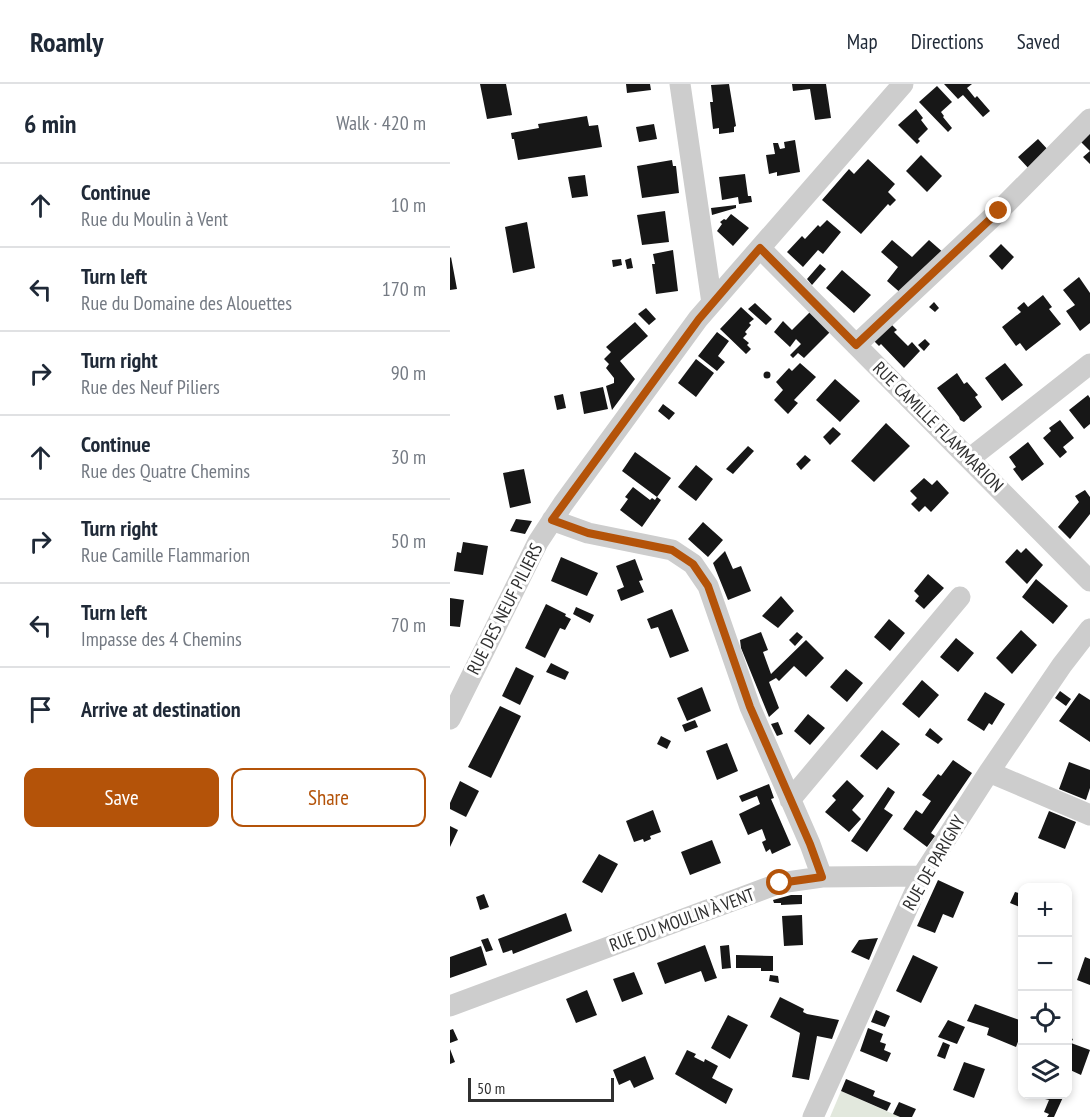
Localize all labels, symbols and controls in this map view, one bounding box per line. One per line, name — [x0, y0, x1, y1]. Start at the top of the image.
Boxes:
text: Roamly — [30, 23, 104, 60]
text: Map — [847, 28, 878, 55]
text: Directions — [911, 28, 984, 55]
text: Saved — [1017, 28, 1060, 55]
text: 6 min — [24, 107, 77, 140]
text: Walk · 420 m — [336, 110, 426, 136]
text: Continue — [81, 178, 151, 206]
icon: ahead — [24, 189, 57, 222]
text: 10 m — [391, 192, 426, 218]
route end — [985, 197, 1011, 223]
text: Rue du Moulin à Vent — [81, 206, 228, 232]
text: Turn left — [81, 262, 147, 290]
icon: left — [24, 273, 57, 306]
text: 170 m — [382, 276, 426, 302]
text: Rue du Domaine des Alouettes — [81, 290, 292, 316]
text: Turn right — [81, 346, 158, 374]
icon: right — [24, 357, 57, 390]
street label: RUE CAMILLE FLAMMARION — [868, 357, 1008, 497]
text: 90 m — [391, 360, 426, 386]
text: Rue des Neuf Piliers — [81, 374, 220, 400]
text: Continue — [81, 430, 151, 458]
icon: ahead — [24, 441, 57, 474]
text: 30 m — [391, 444, 426, 470]
text: Rue des Quatre Chemins — [81, 458, 250, 484]
text: Turn right — [81, 514, 158, 542]
icon: right — [24, 525, 57, 558]
text: 50 m — [391, 528, 426, 554]
street label: RUE DES NEUF PILIERS — [462, 539, 548, 678]
text: Rue Camille Flammarion — [81, 542, 250, 568]
text: Turn left — [81, 598, 147, 626]
icon: left — [24, 609, 57, 642]
text: 70 m — [391, 612, 426, 638]
text: Impasse des 4 Chemins — [81, 626, 242, 652]
icon: arrive — [24, 693, 57, 726]
text: Arrive at destination — [81, 695, 241, 723]
button: Save — [24, 768, 219, 827]
button: Share — [231, 768, 426, 827]
street label: RUE DE PARIGNY — [897, 810, 970, 914]
route start — [766, 869, 792, 895]
street label: RUE DU MOULIN À VENT — [606, 883, 758, 956]
map controls — [1018, 883, 1072, 1099]
button: + — [1018, 883, 1072, 937]
button: − — [1018, 937, 1072, 991]
button: locate — [1018, 991, 1072, 1045]
button: layers — [1018, 1045, 1072, 1099]
scale bar — [468, 1075, 614, 1102]
text: 50 m — [477, 1078, 505, 1098]

